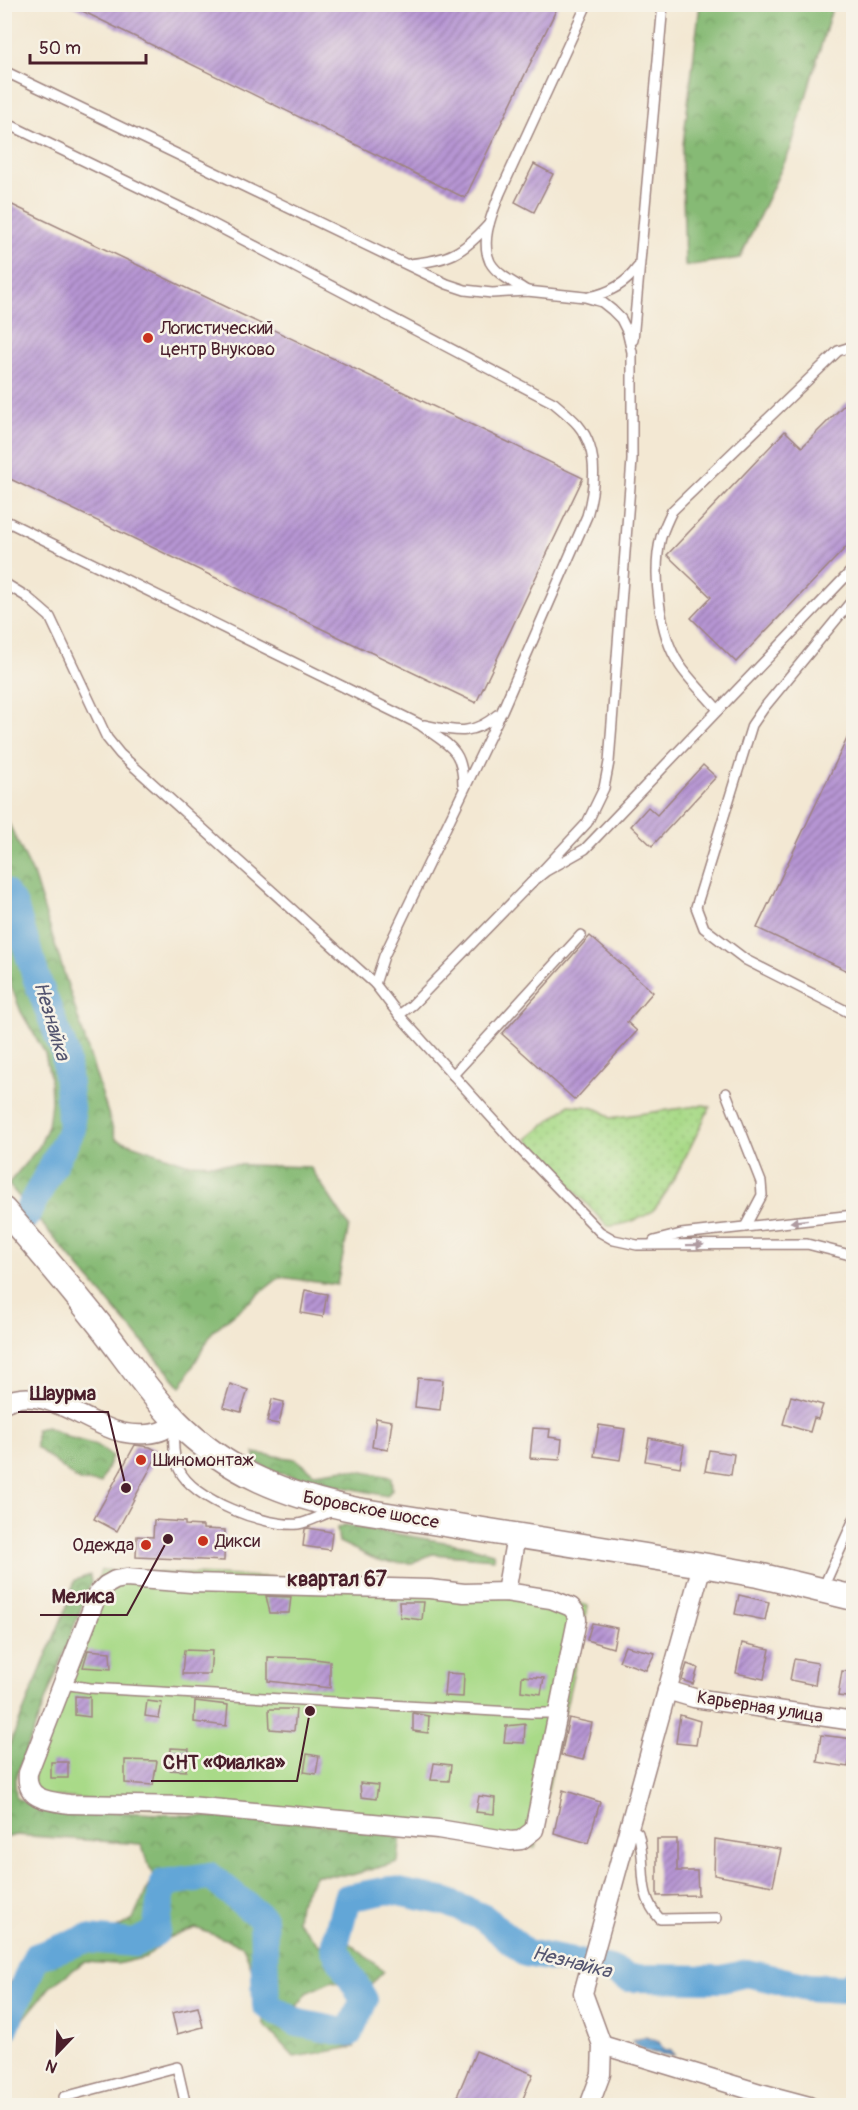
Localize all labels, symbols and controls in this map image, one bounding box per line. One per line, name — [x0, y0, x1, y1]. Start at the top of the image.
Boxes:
scale bar — [30, 27, 146, 65]
text: 50 m — [39, 37, 81, 60]
place label: Логистический центр Внуково — [159, 317, 275, 361]
marker: Логистический центр Внуково — [141, 331, 155, 345]
water label: Незнайка — [28, 979, 76, 1065]
one-way arrow — [790, 1216, 809, 1226]
one-way arrow — [686, 1240, 705, 1250]
callout: Шаурма — [18, 1374, 108, 1412]
text: Шаурма — [29, 1381, 96, 1406]
place label: Шиномонтаж — [153, 1449, 254, 1472]
marker: Шиномонтаж — [134, 1453, 148, 1467]
street label: Боровское шоссе — [301, 1486, 441, 1534]
place label: Дикси — [214, 1530, 260, 1553]
place label: Одежда — [72, 1534, 134, 1557]
marker: Дикси — [196, 1534, 210, 1548]
marker: Одежда — [139, 1538, 153, 1552]
district label: квартал 67 — [287, 1566, 388, 1593]
callout: Мелиса — [40, 1577, 127, 1615]
text: Мелиса — [51, 1584, 115, 1609]
street label: Карьерная улица — [695, 1686, 825, 1728]
callout: СНТ «Фиалка» — [151, 1743, 297, 1781]
text: СНТ «Фиалка» — [163, 1750, 286, 1775]
water label: Незнайка — [530, 1940, 616, 1984]
north arrow — [27, 2023, 87, 2083]
text: N — [42, 2054, 60, 2077]

